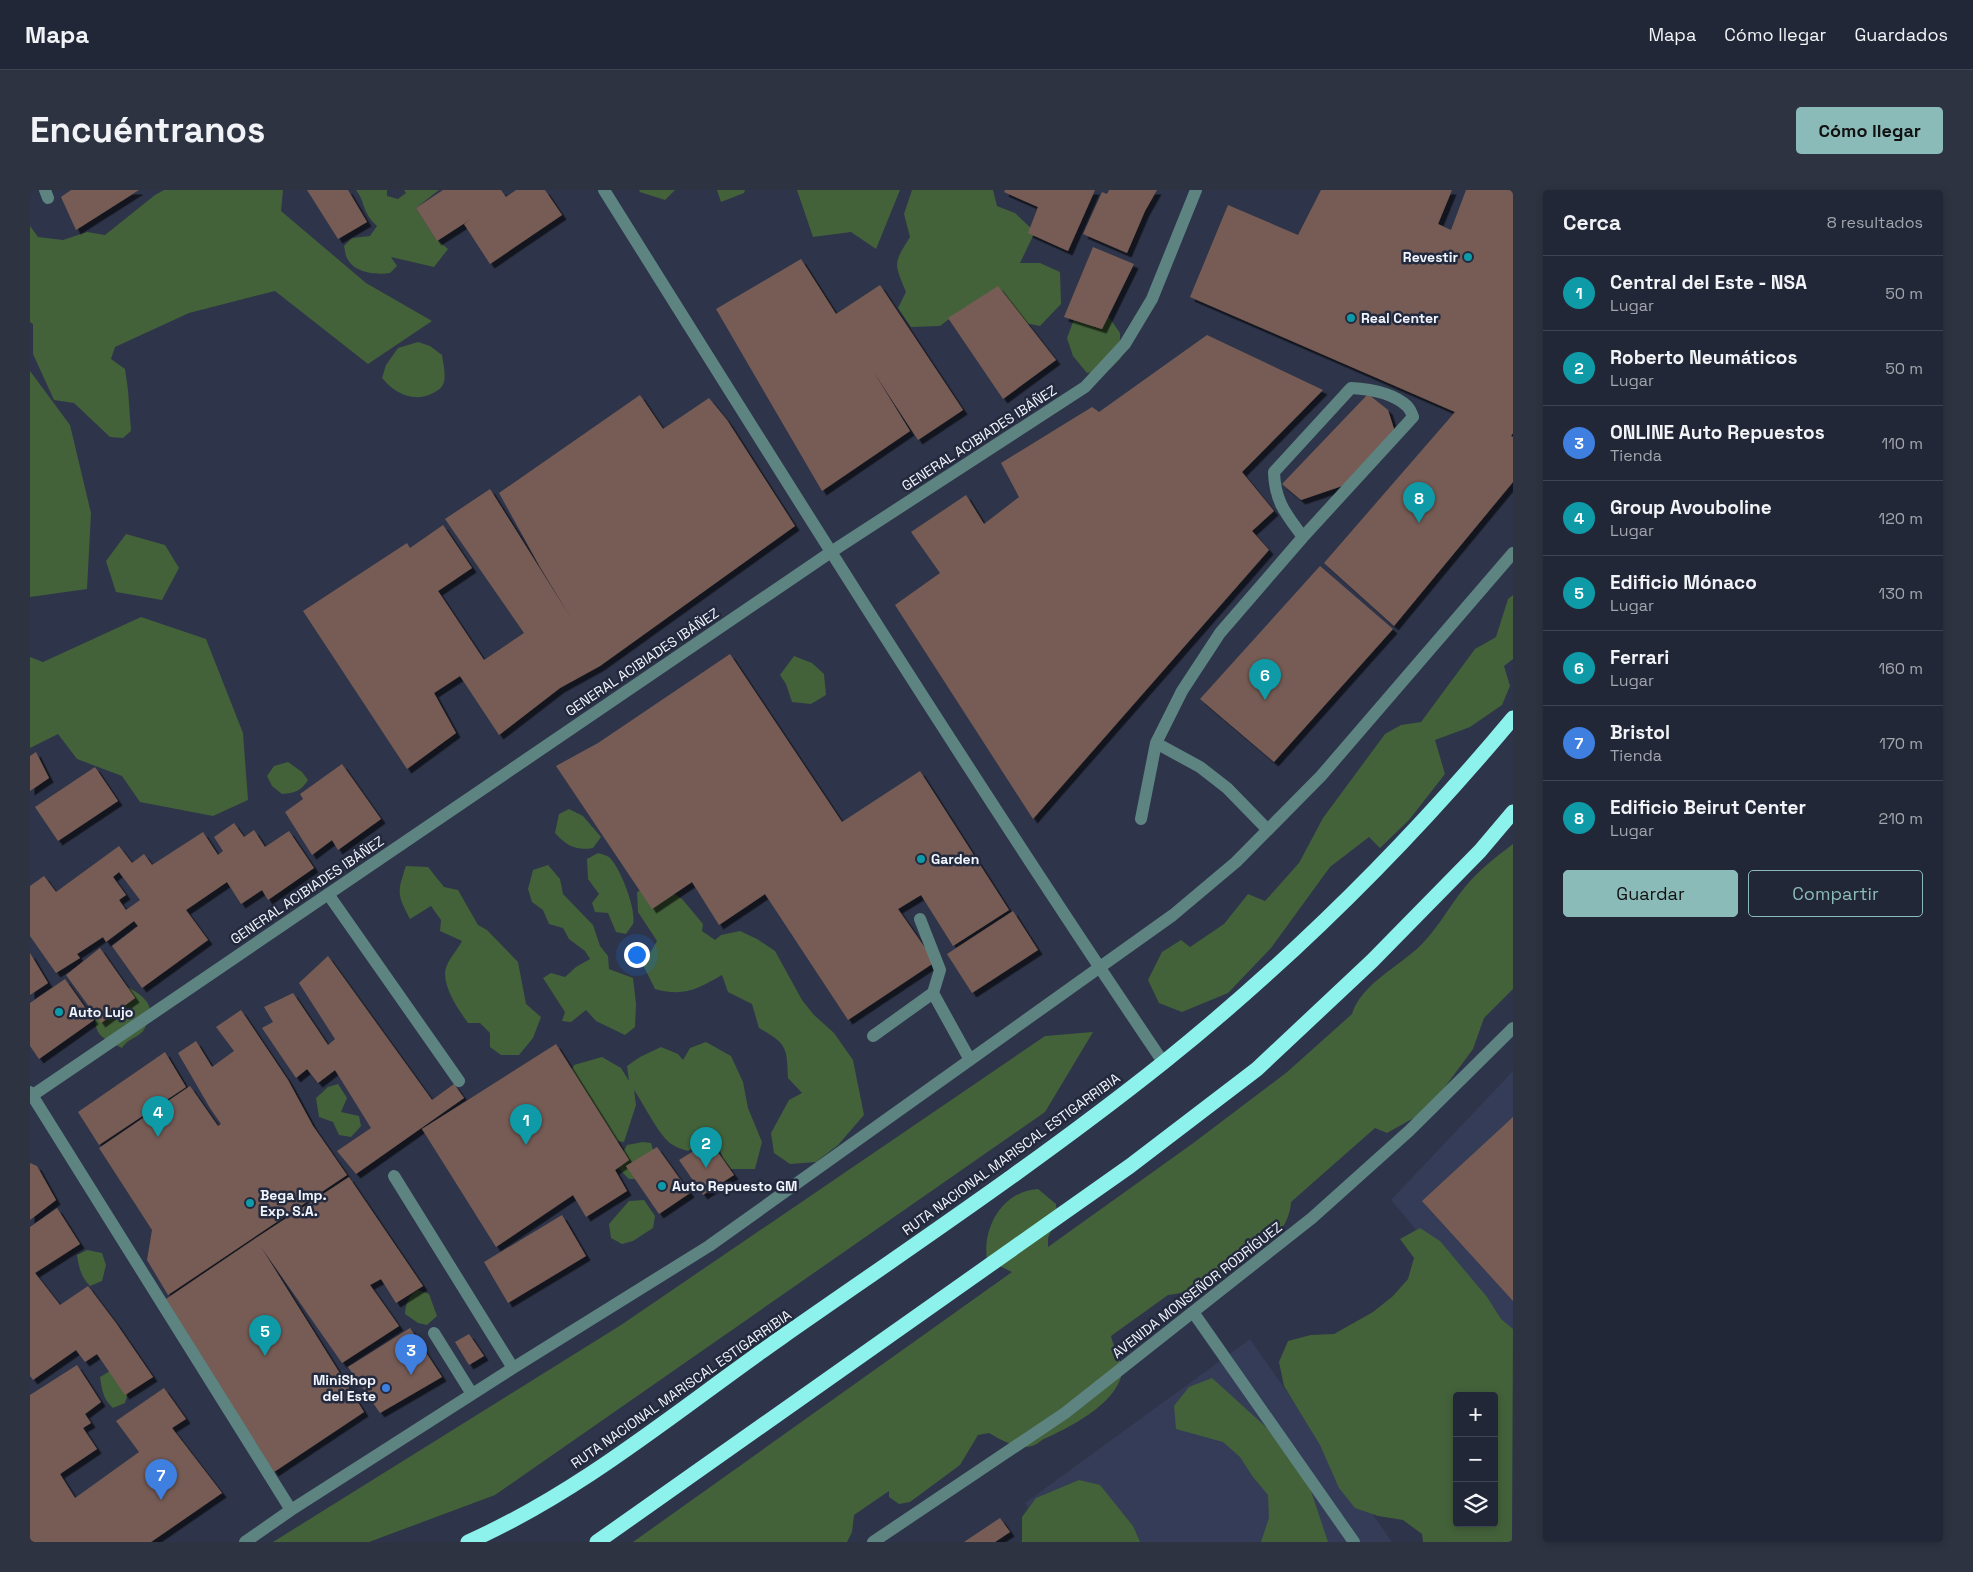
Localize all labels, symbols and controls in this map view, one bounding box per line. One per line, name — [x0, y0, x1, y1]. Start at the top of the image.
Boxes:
text: Mapa — [25, 19, 89, 50]
text: Mapa — [1648, 23, 1696, 46]
text: Cómo llegar — [1724, 23, 1826, 46]
text: Guardados — [1854, 23, 1948, 46]
button: Cómo llegar — [1796, 107, 1943, 154]
text: Encuéntranos — [30, 108, 265, 152]
text: Cerca — [1563, 209, 1621, 236]
text: 8 resultados — [1827, 212, 1923, 233]
place label: Revestir — [1403, 248, 1458, 266]
marker: Revestir — [1462, 251, 1474, 263]
text: Central del Este - NSA — [1610, 270, 1807, 295]
text: 1 — [1575, 283, 1583, 304]
text: 50 m — [1885, 283, 1923, 304]
text: Lugar — [1610, 295, 1654, 316]
place label: Real Center — [1361, 309, 1439, 327]
marker: Real Center — [1345, 312, 1357, 324]
text: Roberto Neumáticos — [1610, 345, 1797, 370]
text: 2 — [1574, 358, 1584, 379]
text: 50 m — [1885, 358, 1923, 379]
text: Lugar — [1610, 370, 1654, 391]
street label: GENERAL ACIBIADES IBÁÑEZ — [898, 381, 1060, 495]
text: ONLINE Auto Repuestos — [1610, 420, 1825, 445]
text: 3 — [1574, 433, 1584, 454]
text: 110 m — [1881, 433, 1923, 454]
text: Tienda — [1610, 445, 1662, 466]
pin: 8 — [1403, 482, 1435, 523]
text: Group Avouboline — [1610, 495, 1772, 520]
text: 4 — [1574, 508, 1584, 529]
text: 120 m — [1879, 508, 1923, 529]
text: Lugar — [1610, 520, 1654, 541]
text: Edificio Mónaco — [1610, 570, 1757, 595]
text: 5 — [1574, 583, 1584, 604]
text: 130 m — [1879, 583, 1923, 604]
text: Lugar — [1610, 595, 1654, 616]
street label: GENERAL ACIBIADES IBÁÑEZ — [562, 604, 722, 720]
text: Ferrari — [1610, 645, 1669, 670]
text: 6 — [1574, 658, 1584, 679]
text: 160 m — [1878, 658, 1923, 679]
pin: 6 — [1249, 659, 1281, 700]
text: Lugar — [1610, 670, 1654, 691]
text: Bristol — [1610, 720, 1670, 745]
text: 7 — [1575, 733, 1583, 754]
text: 170 m — [1879, 733, 1923, 754]
text: Tienda — [1610, 745, 1662, 766]
text: Edificio Beirut Center — [1610, 795, 1806, 820]
text: 8 — [1574, 808, 1584, 829]
text: 210 m — [1879, 808, 1923, 829]
text: Lugar — [1610, 820, 1654, 841]
street label: GENERAL ACIBIADES IBÁÑEZ — [227, 832, 387, 948]
place label: Garden — [931, 850, 979, 868]
marker: Garden — [915, 853, 927, 865]
button: Guardar — [1563, 870, 1738, 917]
button: Compartir — [1748, 870, 1923, 917]
your location — [624, 942, 650, 968]
place label: Auto Lujo — [69, 1003, 133, 1021]
marker: Auto Lujo — [53, 1006, 65, 1018]
street label: RUTA NACIONAL MARISCAL ESTIGARRIBIA — [899, 1069, 1124, 1239]
pin: 4 — [142, 1096, 174, 1137]
pin: 1 — [510, 1104, 542, 1145]
pin: 2 — [690, 1127, 722, 1168]
place label: Auto Repuesto GM — [672, 1177, 797, 1195]
marker: Auto Repuesto GM — [656, 1180, 668, 1192]
place label: Bega Imp. Exp. S.A. — [260, 1186, 327, 1220]
marker: Bega Imp. Exp. S.A. — [244, 1197, 256, 1209]
street label: AVENIDA MONSEÑOR RODRÍGUEZ — [1108, 1218, 1286, 1362]
street label: RUTA NACIONAL MARISCAL ESTIGARRIBIA — [567, 1306, 795, 1472]
pin: 5 — [249, 1315, 281, 1356]
pin: 3 — [395, 1334, 427, 1375]
place label: MiniShop del Este — [313, 1371, 376, 1405]
marker: MiniShop del Este — [380, 1382, 392, 1394]
map controls — [1453, 1392, 1498, 1527]
button: + — [1453, 1392, 1498, 1437]
button: − — [1453, 1437, 1498, 1482]
pin: 7 — [145, 1459, 177, 1500]
button: layers — [1453, 1482, 1498, 1527]

